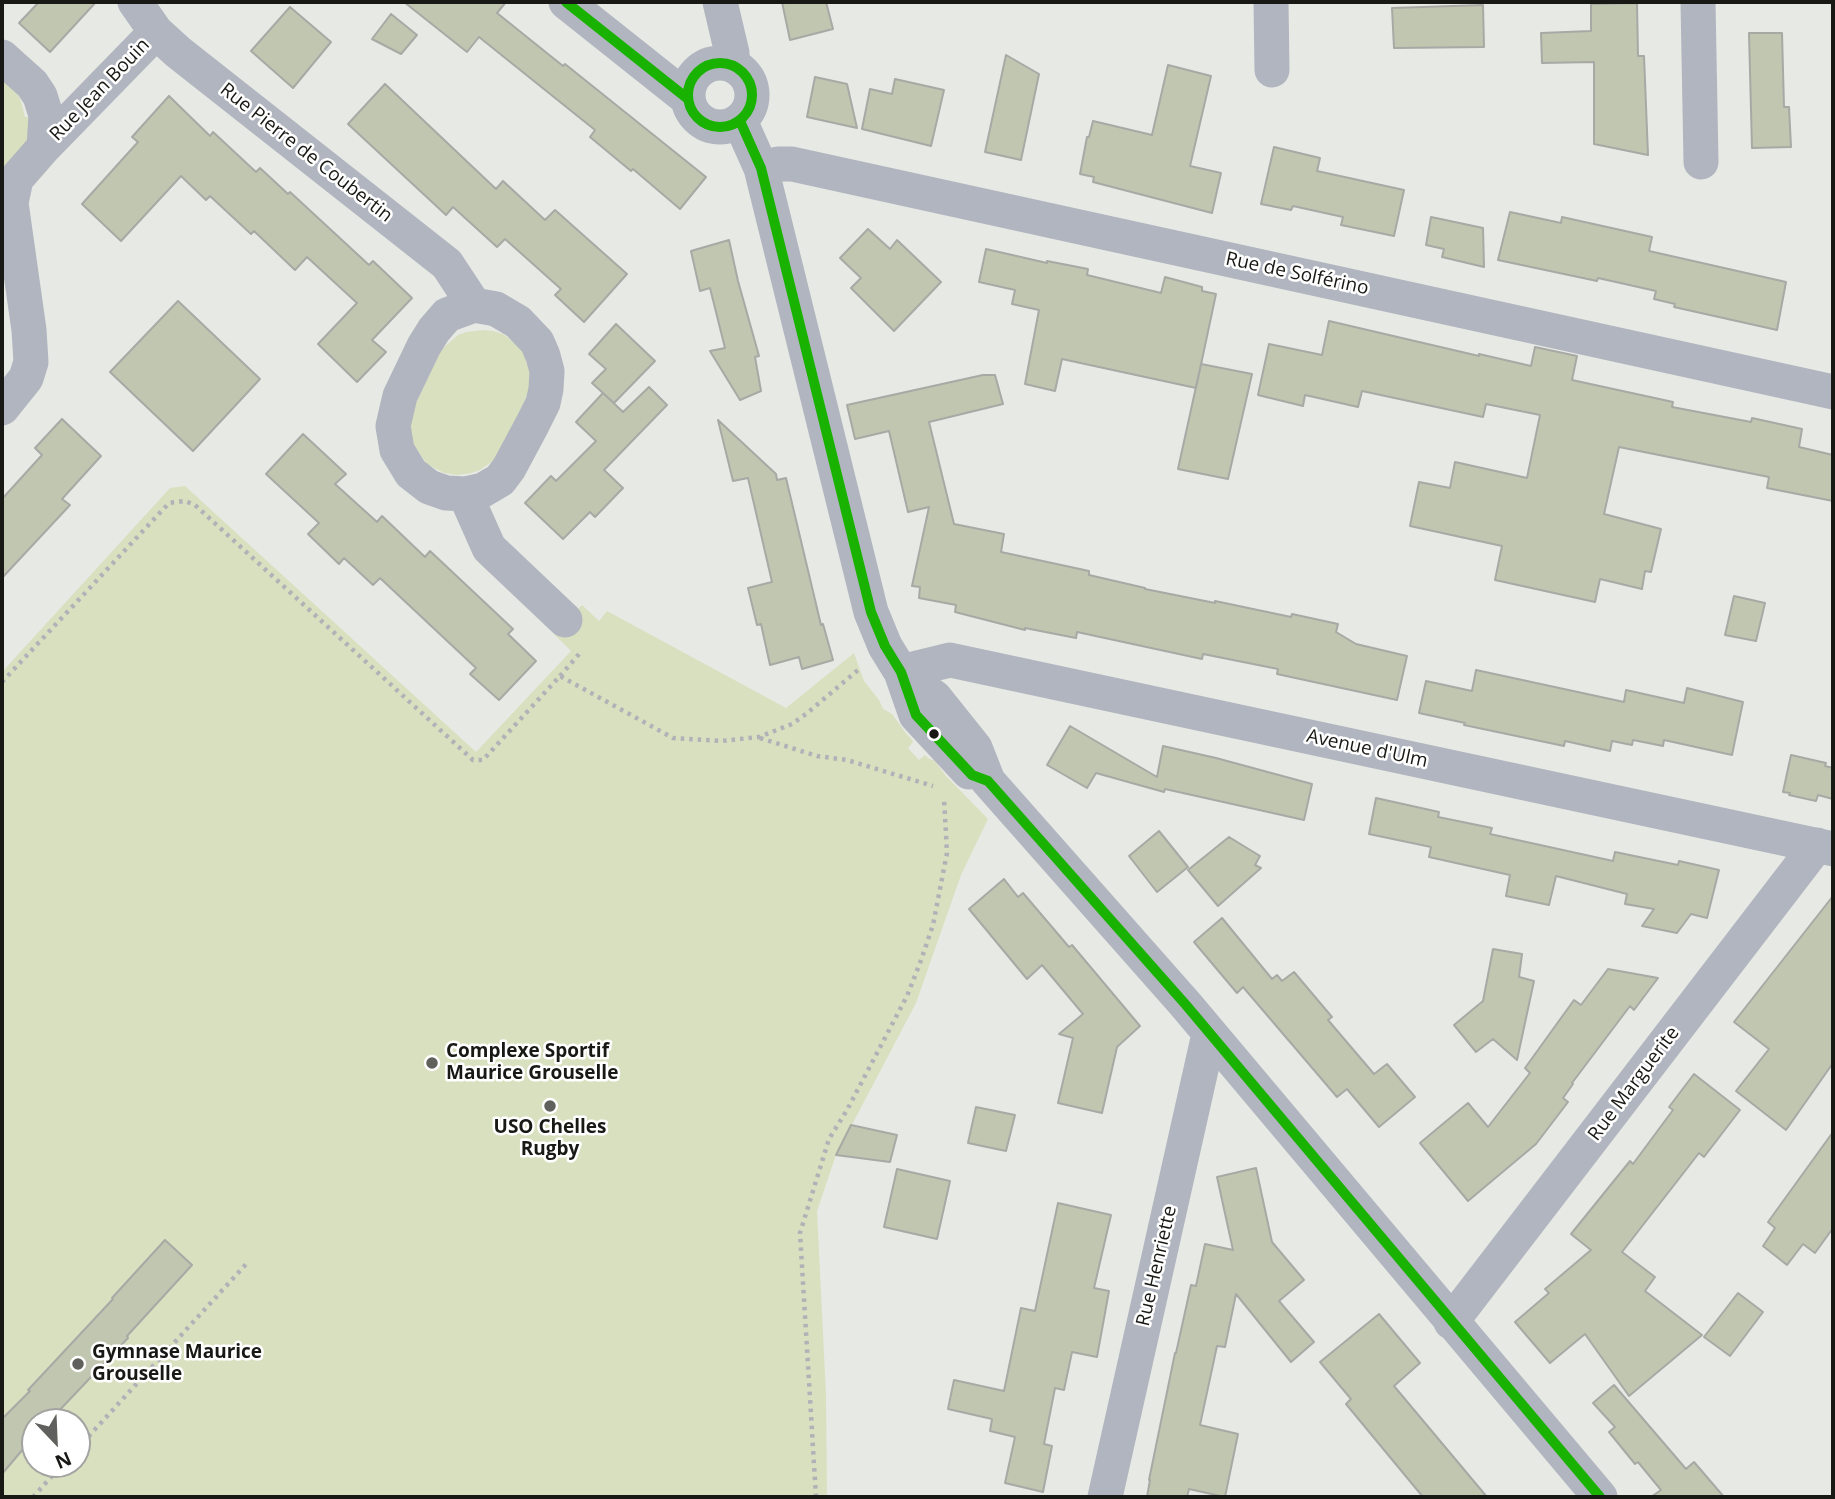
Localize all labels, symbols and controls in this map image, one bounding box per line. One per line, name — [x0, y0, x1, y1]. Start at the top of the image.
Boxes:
street label: Rue Jean Bouin — [45, 34, 155, 146]
street label: Rue Pierre de Coubertin — [215, 79, 397, 227]
street label: Rue de Solférino — [1223, 248, 1371, 300]
street label: Avenue d'Ulm — [1304, 725, 1430, 773]
unlabelled marker — [927, 727, 941, 741]
street label: Rue Marguerite — [1584, 1022, 1684, 1146]
place label: Complexe Sportif Maurice Grouselle — [446, 1041, 618, 1085]
marker: Complexe Sportif Maurice Grouselle — [424, 1055, 440, 1071]
marker: USO Chelles Rugby — [542, 1098, 558, 1114]
place label: USO Chelles Rugby — [494, 1117, 606, 1161]
street label: Rue Henriette — [1132, 1204, 1182, 1328]
place label: Gymnase Maurice Grouselle — [92, 1342, 262, 1386]
marker: Gymnase Maurice Grouselle — [70, 1356, 86, 1372]
north arrow — [21, 1408, 91, 1478]
text: N — [51, 1446, 76, 1475]

